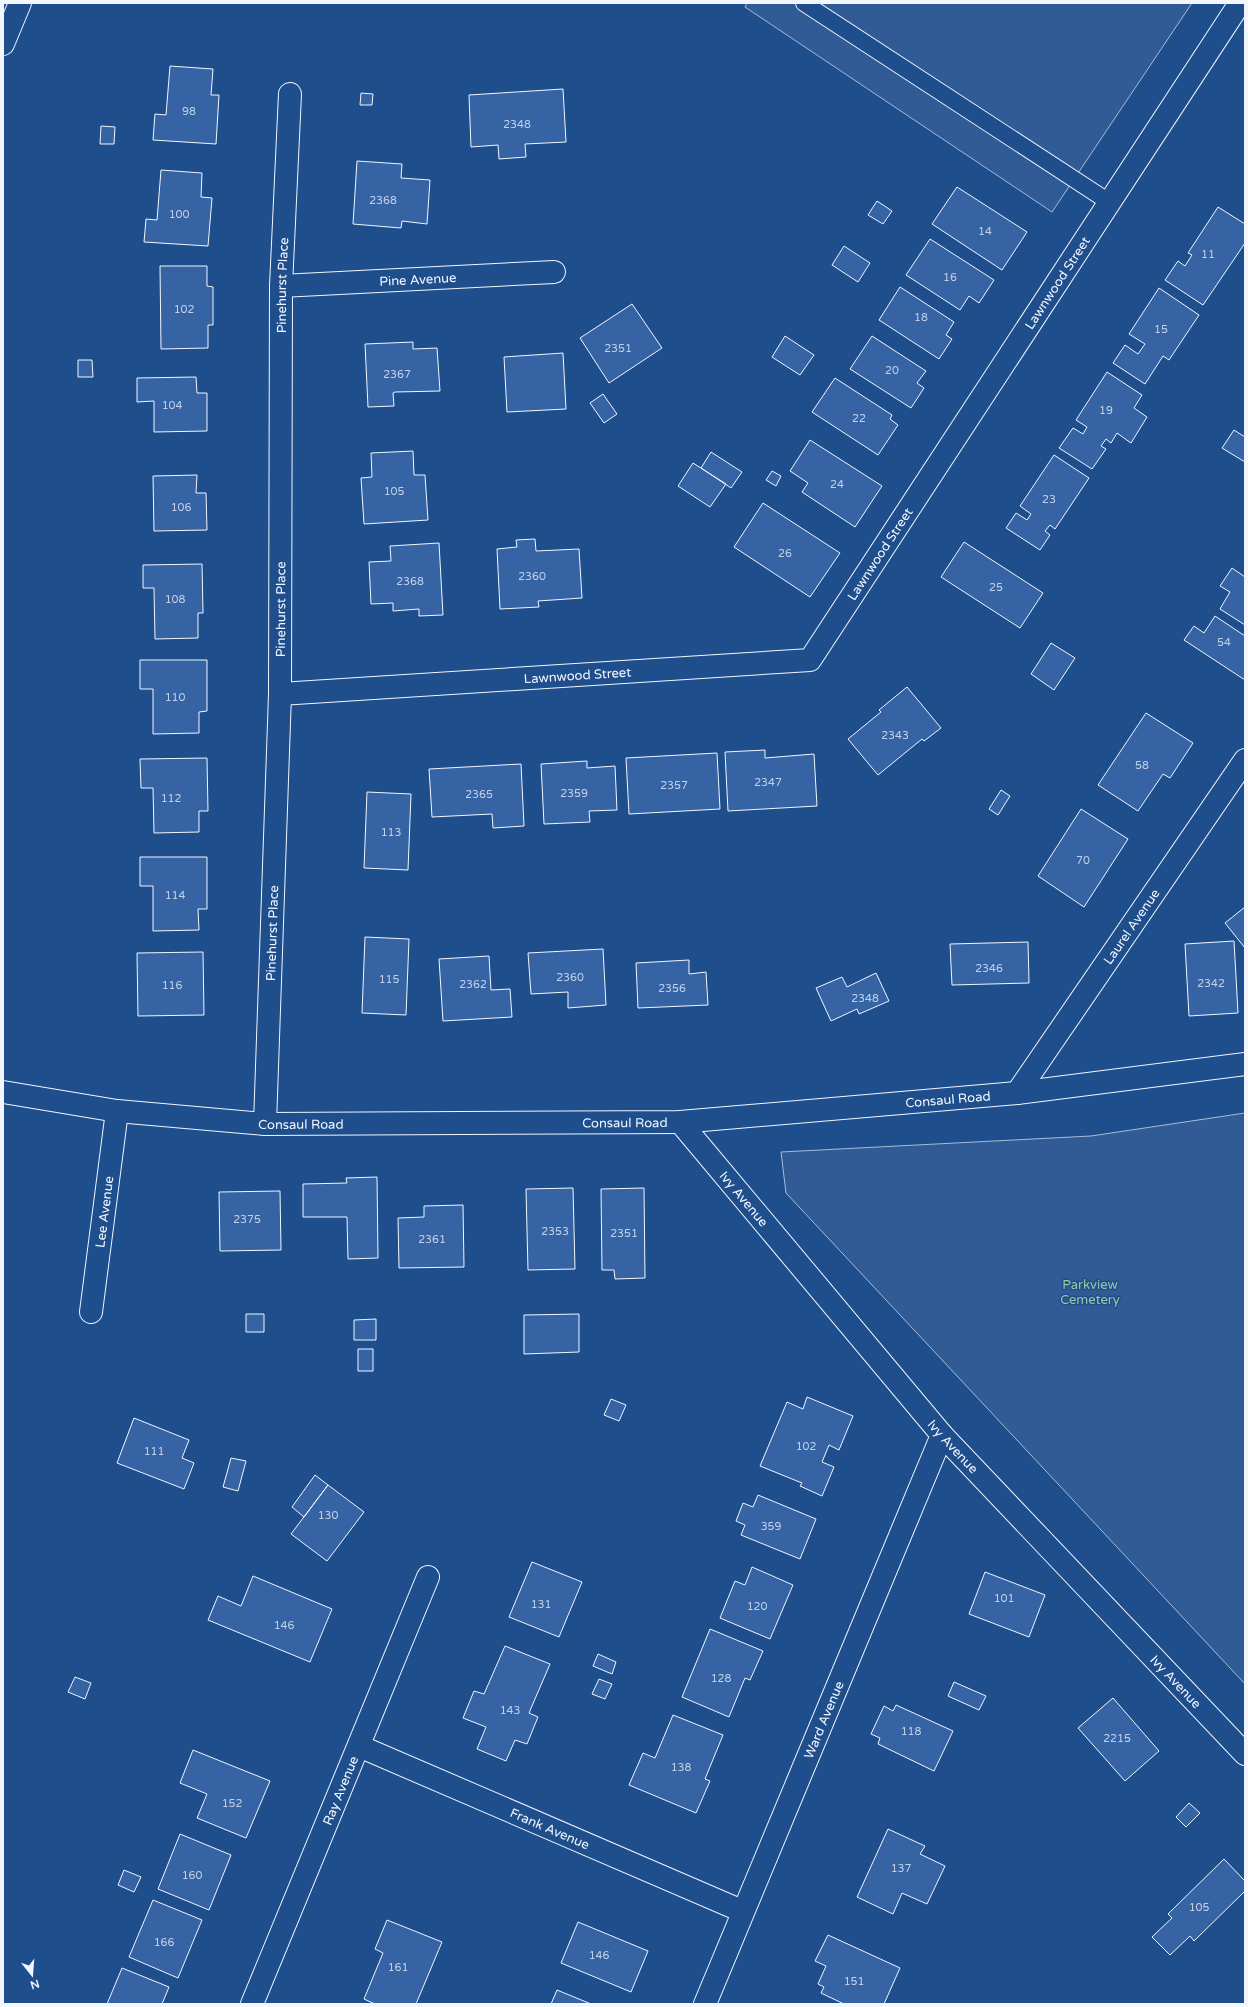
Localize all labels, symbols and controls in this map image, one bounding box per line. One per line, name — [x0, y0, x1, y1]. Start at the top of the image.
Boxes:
house number: 98 — [182, 105, 196, 118]
house number: 2348 — [503, 118, 531, 131]
house number: 2368 — [369, 194, 397, 207]
house number: 100 — [169, 208, 189, 221]
house number: 14 — [978, 225, 992, 238]
street label: Lawnwood Street — [1022, 234, 1094, 333]
street label: Pinehurst Place — [274, 237, 292, 333]
house number: 11 — [1201, 248, 1215, 261]
street label: Pine Avenue — [379, 270, 457, 290]
house number: 16 — [943, 271, 957, 284]
house number: 102 — [174, 303, 194, 316]
house number: 18 — [914, 311, 928, 324]
house number: 15 — [1154, 323, 1168, 336]
house number: 2351 — [604, 342, 632, 355]
house number: 20 — [885, 364, 899, 377]
house number: 2367 — [383, 368, 411, 381]
house number: 104 — [162, 399, 182, 412]
house number: 19 — [1099, 404, 1113, 417]
house number: 22 — [852, 412, 866, 425]
house number: 24 — [830, 478, 844, 491]
house number: 105 — [384, 485, 404, 498]
house number: 23 — [1042, 493, 1056, 506]
house number: 106 — [171, 501, 191, 514]
street label: Lawnwood Street — [844, 505, 917, 604]
house number: 26 — [778, 547, 792, 560]
street label: Pinehurst Place — [273, 561, 289, 657]
house number: 2360 — [518, 570, 546, 583]
house number: 2368 — [396, 575, 424, 588]
house number: 25 — [989, 581, 1003, 594]
house number: 108 — [165, 593, 185, 606]
house number: 54 — [1217, 636, 1231, 649]
street label: Lawnwood Street — [523, 664, 632, 687]
house number: 110 — [165, 691, 185, 704]
house number: 2343 — [881, 729, 909, 742]
house number: 58 — [1135, 759, 1149, 772]
house number: 2347 — [754, 776, 782, 789]
house number: 2357 — [660, 779, 688, 792]
house number: 2359 — [560, 787, 588, 800]
house number: 2365 — [465, 788, 493, 801]
house number: 112 — [161, 792, 181, 805]
house number: 113 — [381, 826, 401, 839]
house number: 70 — [1076, 854, 1090, 867]
street label: Pinehurst Place — [263, 885, 282, 981]
street label: Laurel Avenue — [1100, 886, 1163, 968]
house number: 114 — [165, 889, 185, 902]
house number: 2346 — [975, 962, 1003, 975]
house number: 2360 — [556, 971, 584, 984]
house number: 115 — [379, 973, 399, 986]
house number: 2342 — [1197, 977, 1225, 990]
house number: 2362 — [459, 978, 487, 991]
house number: 116 — [162, 979, 182, 992]
house number: 2356 — [658, 982, 686, 995]
house number: 2348 — [851, 992, 879, 1005]
street label: Consaul Road — [905, 1088, 991, 1112]
street label: Consaul Road — [582, 1115, 668, 1131]
street label: Consaul Road — [257, 1116, 344, 1133]
street label: Ivy Avenue — [716, 1168, 771, 1230]
street label: Lee Avenue — [92, 1175, 118, 1249]
house number: 2375 — [233, 1213, 261, 1226]
house number: 2353 — [541, 1225, 569, 1238]
house number: 2351 — [610, 1227, 638, 1240]
house number: 2361 — [418, 1233, 446, 1246]
park label: Parkview Cemetery — [1060, 1277, 1120, 1308]
street label: Ivy Avenue — [924, 1417, 981, 1477]
house number: 102 — [796, 1440, 816, 1453]
house number: 111 — [144, 1445, 164, 1458]
house number: 130 — [318, 1509, 338, 1522]
house number: 359 — [761, 1520, 781, 1533]
house number: 101 — [994, 1592, 1014, 1605]
house number: 131 — [531, 1598, 551, 1611]
house number: 120 — [747, 1600, 767, 1613]
house number: 146 — [274, 1619, 294, 1632]
street label: Ivy Avenue — [1146, 1652, 1204, 1712]
house number: 128 — [711, 1672, 731, 1685]
street label: Ward Avenue — [801, 1679, 848, 1761]
house number: 143 — [500, 1704, 520, 1717]
house number: 118 — [901, 1725, 921, 1738]
house number: 2215 — [1103, 1732, 1131, 1745]
street label: Ray Avenue — [320, 1754, 362, 1828]
house number: 138 — [671, 1761, 691, 1774]
house number: 152 — [222, 1797, 242, 1810]
street label: Frank Avenue — [508, 1805, 592, 1853]
house number: 137 — [891, 1862, 911, 1875]
house number: 160 — [182, 1869, 202, 1882]
house number: 105 — [1189, 1901, 1209, 1914]
house number: 166 — [154, 1936, 174, 1949]
house number: 146 — [589, 1949, 609, 1962]
north arrow — [12, 1955, 52, 1995]
house number: 161 — [388, 1961, 408, 1974]
house number: 151 — [844, 1975, 864, 1988]
text: N — [29, 1977, 41, 1992]

